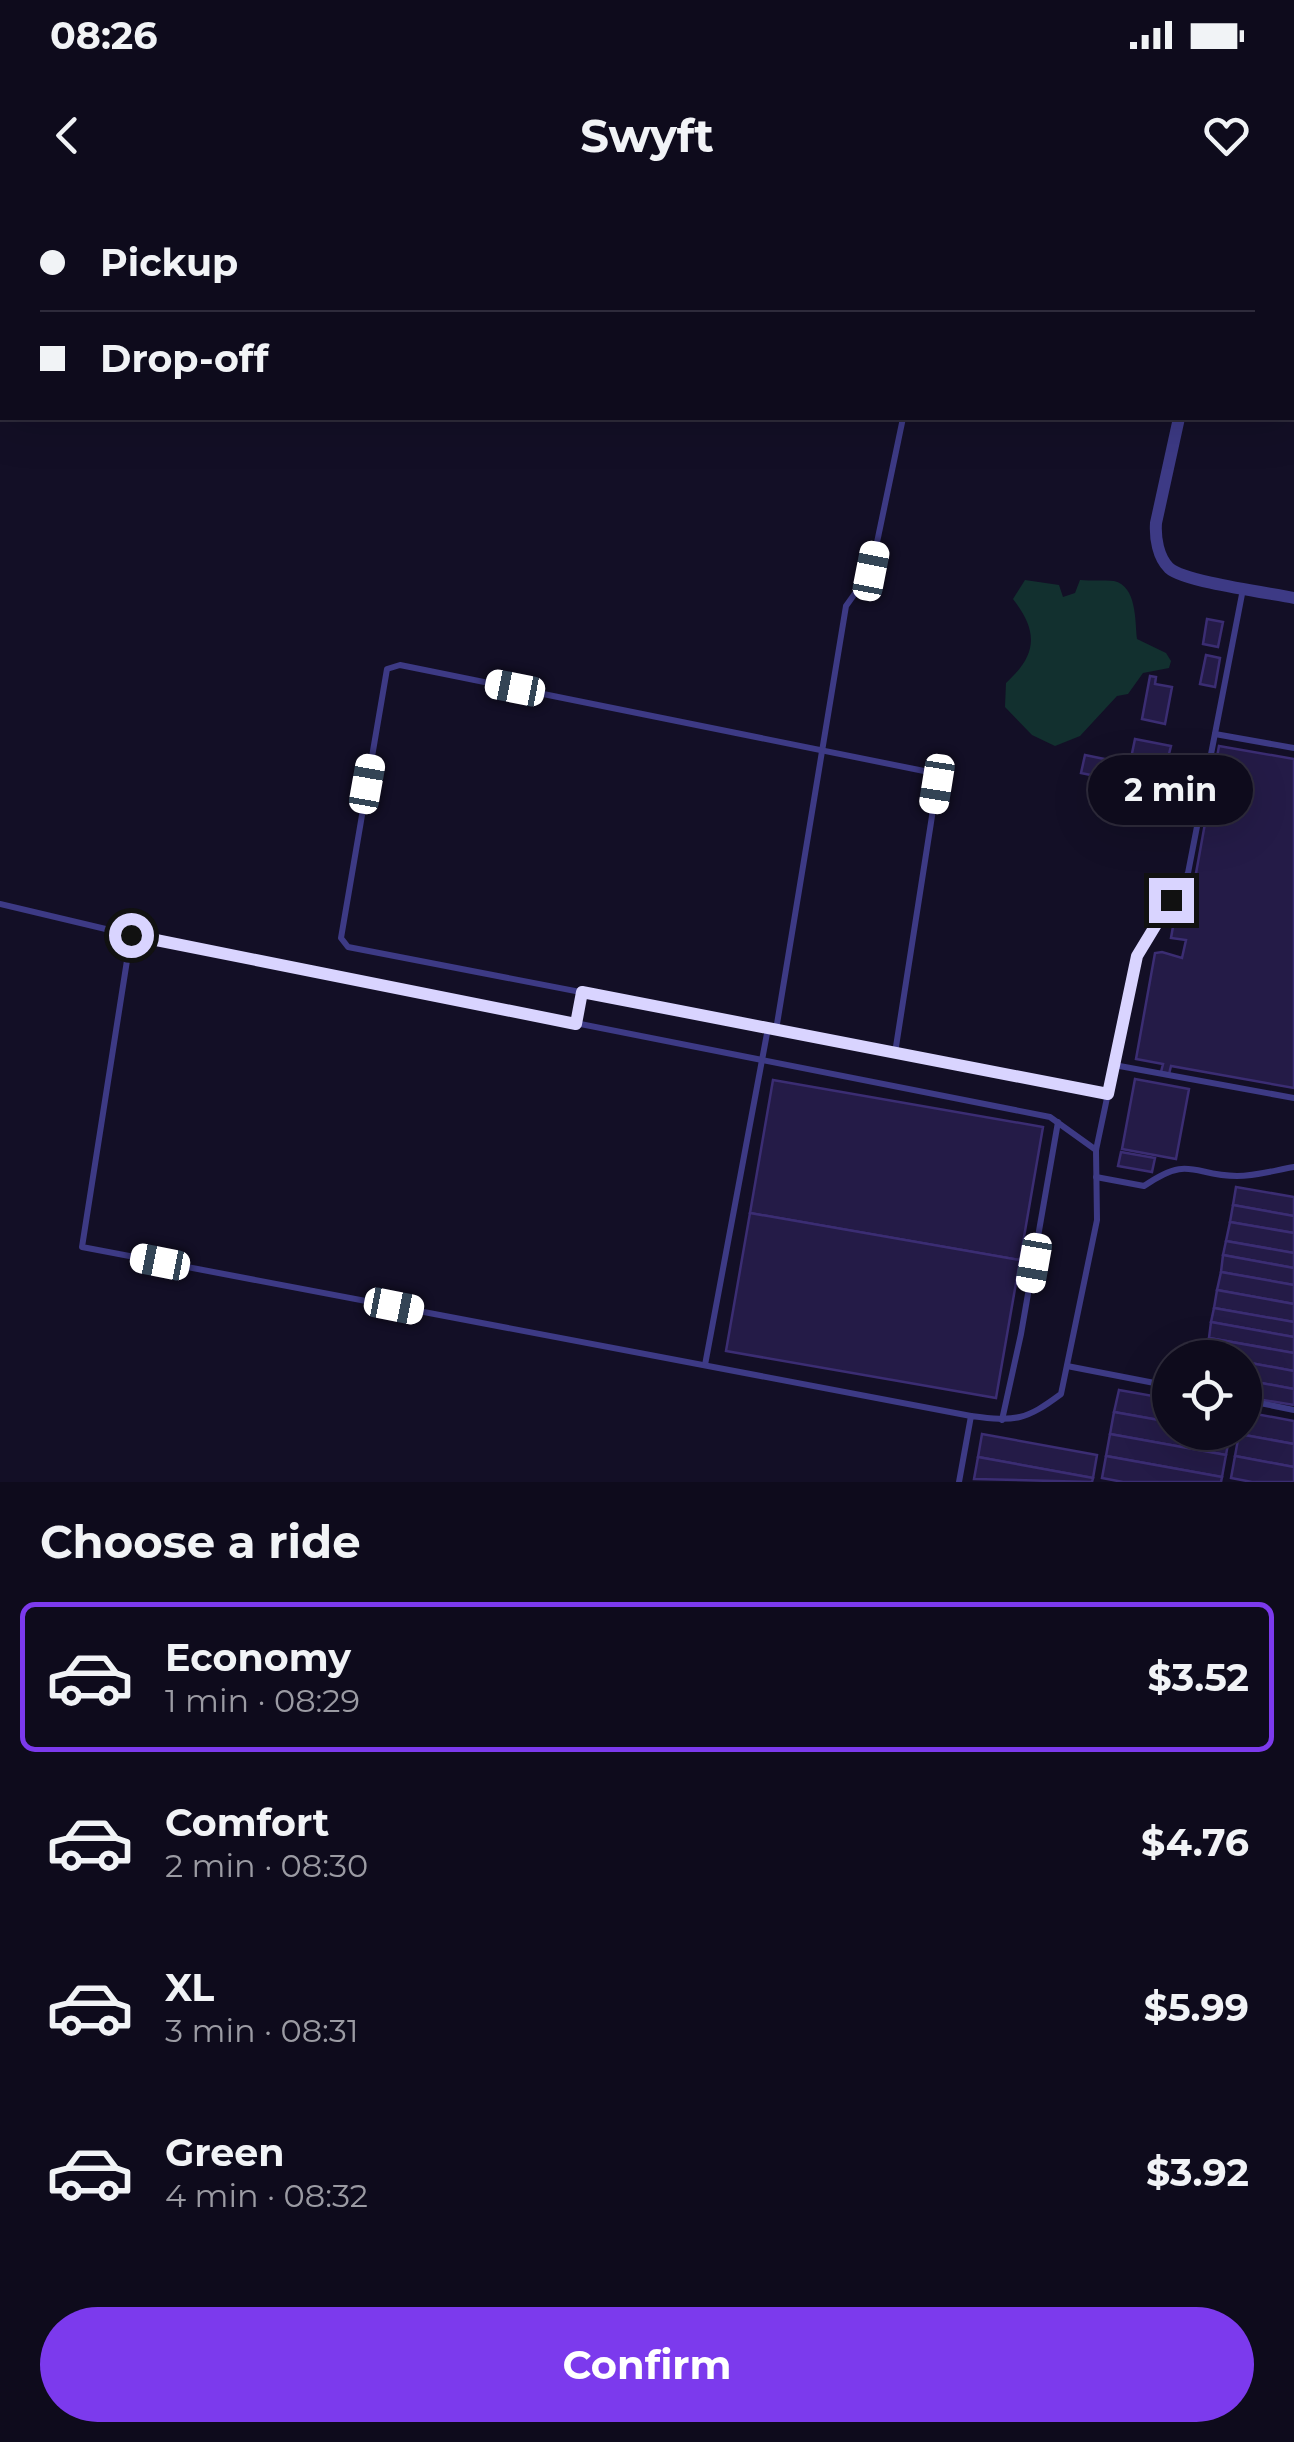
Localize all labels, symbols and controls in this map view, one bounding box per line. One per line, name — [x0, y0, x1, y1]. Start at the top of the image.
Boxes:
text: 08:26 — [50, 12, 157, 59]
icon: back — [40, 108, 95, 163]
text: Swyft — [580, 108, 714, 163]
icon: heart — [1199, 108, 1254, 163]
text: Pickup — [100, 239, 238, 286]
text: Drop-off — [100, 335, 269, 382]
car — [851, 539, 891, 603]
car — [483, 668, 547, 708]
car — [347, 752, 387, 816]
car — [917, 752, 957, 816]
callout: 2 min — [1088, 755, 1254, 825]
text: 2 min — [1124, 770, 1217, 809]
route end — [1149, 878, 1194, 923]
route start — [109, 913, 154, 958]
car — [1014, 1231, 1054, 1295]
car — [128, 1242, 192, 1282]
car — [362, 1286, 426, 1326]
map controls — [1152, 1340, 1262, 1450]
button: locate — [1152, 1340, 1262, 1450]
text: Choose a ride — [40, 1514, 361, 1569]
icon: car — [45, 1632, 135, 1722]
text: Economy — [165, 1634, 351, 1681]
text: $3.52 — [1148, 1654, 1249, 1701]
text: 1 min · 08:29 — [165, 1681, 360, 1720]
icon: car — [45, 1797, 135, 1887]
text: Comfort — [165, 1799, 329, 1846]
text: $4.76 — [1141, 1819, 1249, 1866]
text: 2 min · 08:30 — [165, 1846, 368, 1885]
icon: car — [45, 1962, 135, 2052]
text: XL — [165, 1964, 214, 2011]
text: $5.99 — [1144, 1984, 1249, 2031]
text: 3 min · 08:31 — [165, 2011, 358, 2050]
icon: car — [45, 2127, 135, 2217]
text: Green — [165, 2129, 285, 2176]
text: $3.92 — [1146, 2149, 1249, 2196]
text: 4 min · 08:32 — [165, 2176, 368, 2215]
button: Confirm — [40, 2307, 1254, 2422]

